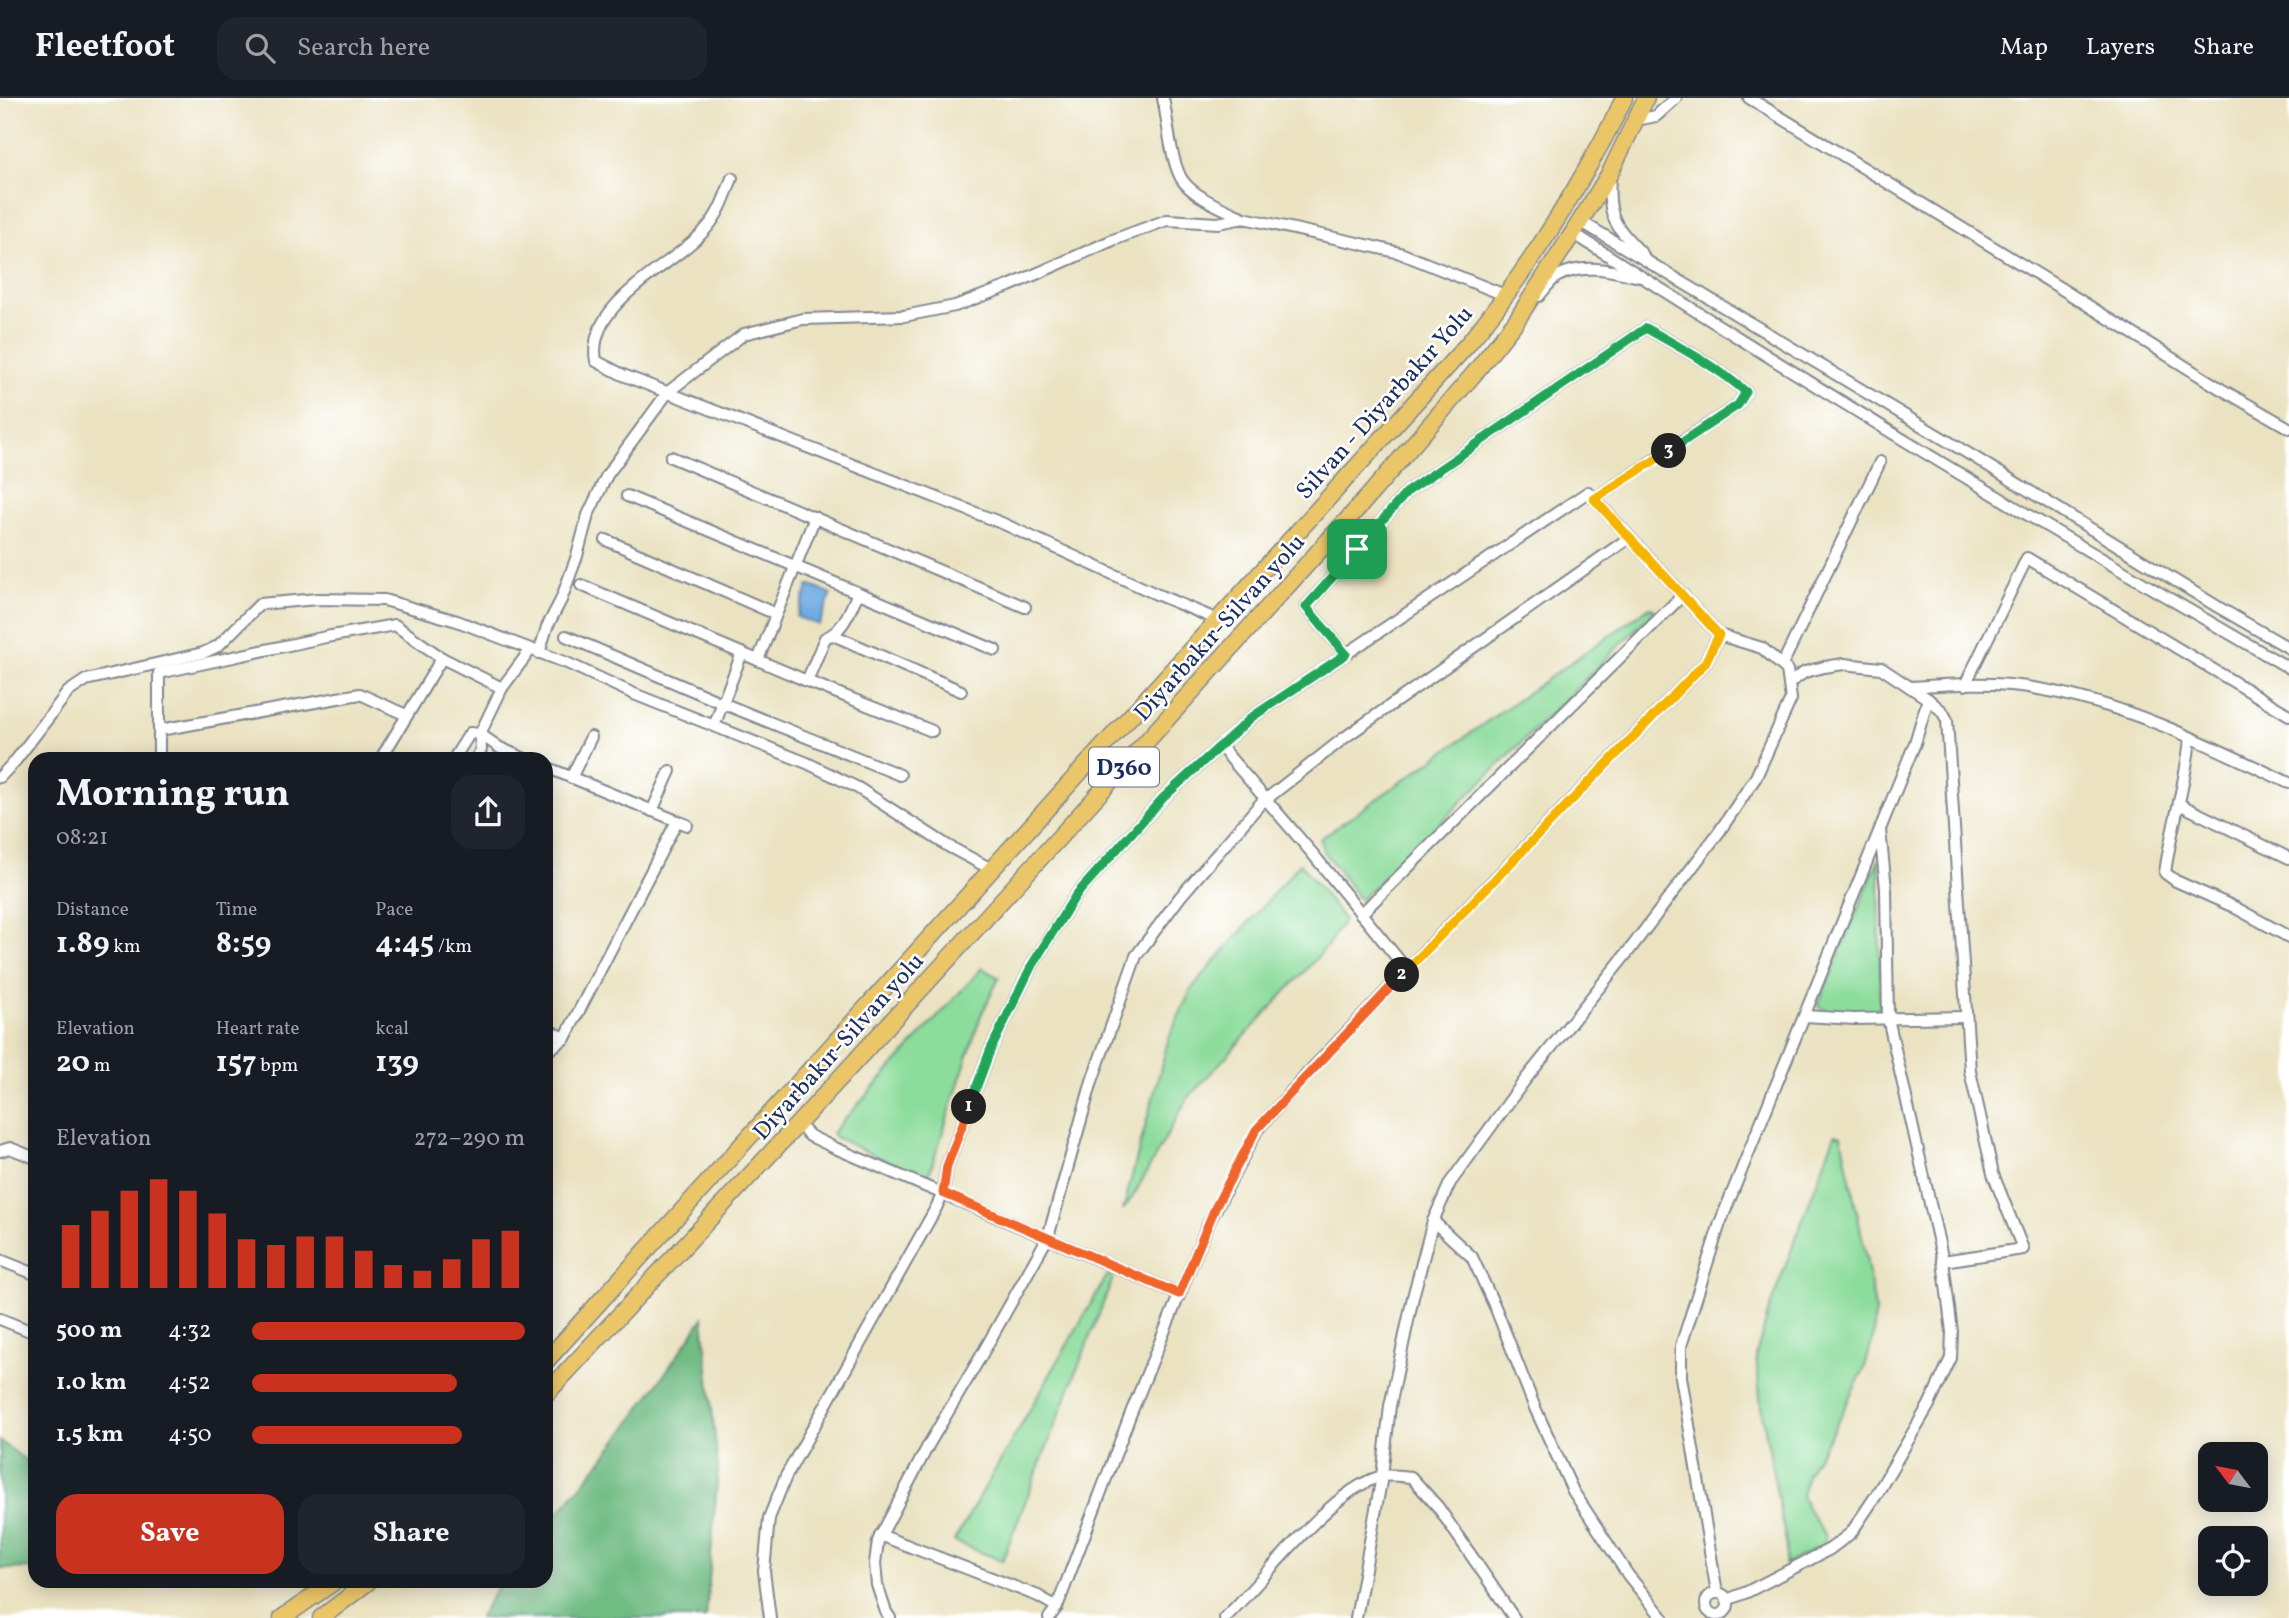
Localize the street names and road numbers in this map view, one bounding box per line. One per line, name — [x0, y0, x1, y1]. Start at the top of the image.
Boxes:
street label: Silvan - Diyarbakır Yolu — [1289, 299, 1482, 508]
street label: Diyarbakır-Silvan yolu — [1127, 527, 1314, 730]
road number: D360 — [1089, 748, 1159, 786]
street label: Diyarbakır-Silvan yolu — [746, 946, 933, 1149]

